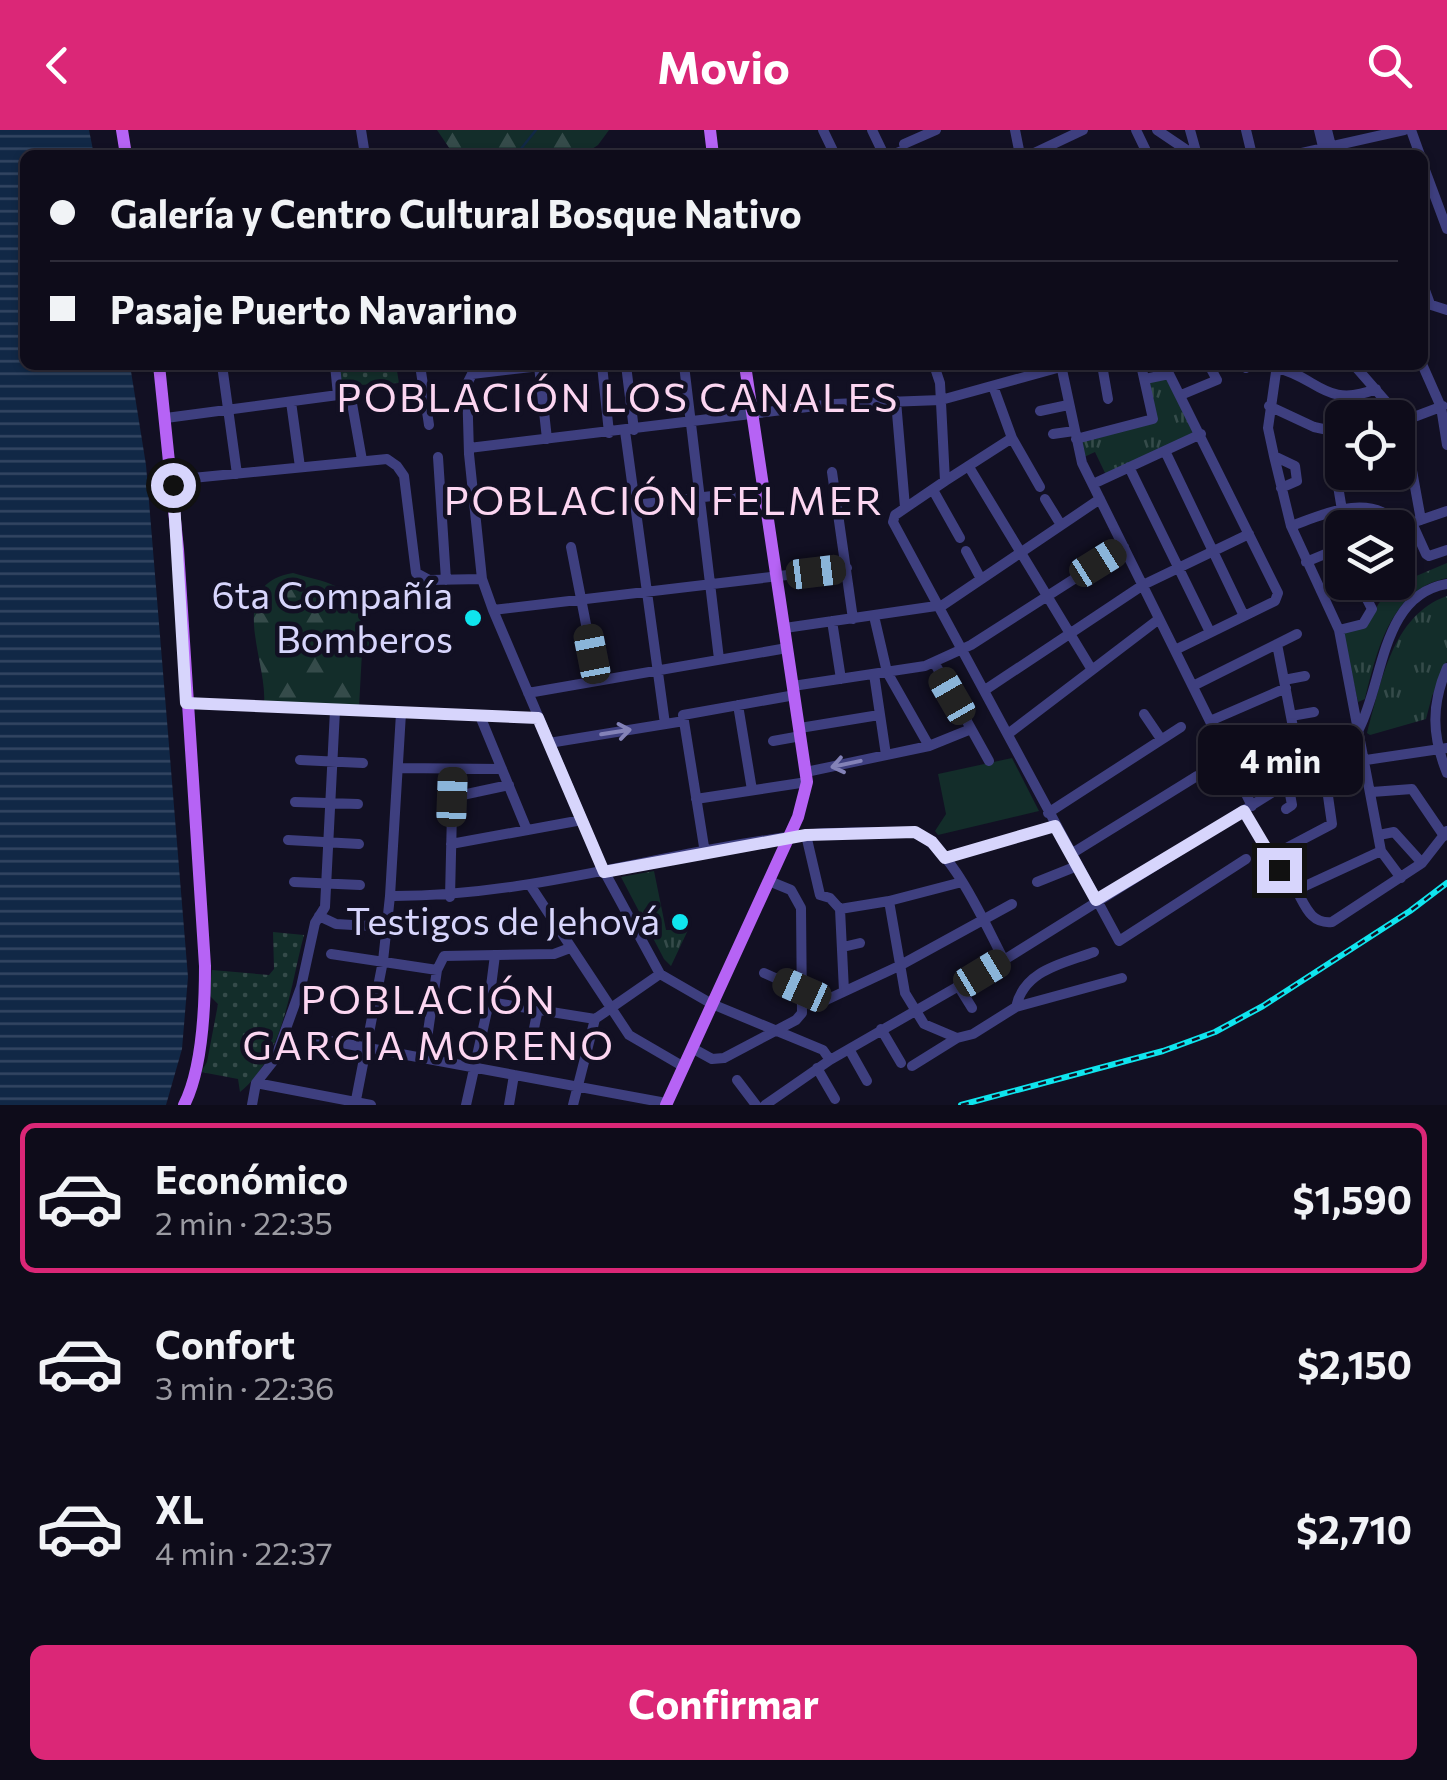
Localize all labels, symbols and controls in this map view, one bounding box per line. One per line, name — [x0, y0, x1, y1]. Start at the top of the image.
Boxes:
icon: back — [30, 38, 85, 93]
text: Movio — [657, 38, 790, 93]
icon: search — [1362, 38, 1417, 93]
text: Galería y Centro Cultural Bosque Nativo — [110, 189, 802, 236]
text: Pasaje Puerto Navarino — [110, 285, 517, 332]
district label: POBLACIÓN LOS CANALES — [336, 371, 900, 420]
map controls — [1325, 400, 1415, 600]
button: locate — [1325, 400, 1415, 490]
route start — [151, 463, 196, 508]
district label: POBLACIÓN FELMER — [444, 474, 884, 523]
button: layers — [1325, 510, 1415, 600]
car — [1065, 534, 1131, 592]
car — [784, 553, 848, 591]
place label: 6ta Compañía Bomberos — [212, 570, 453, 661]
marker: 6ta Compañía Bomberos — [462, 607, 484, 629]
car — [572, 622, 612, 686]
car — [924, 663, 980, 729]
one-way arrow — [600, 722, 632, 741]
callout: 4 min — [1196, 725, 1362, 795]
text: 4 min — [1240, 740, 1321, 780]
one-way arrow — [831, 755, 863, 774]
car — [436, 766, 468, 828]
route end — [1257, 848, 1302, 893]
place label: Testigos de Jehová — [346, 896, 660, 943]
marker: Testigos de Jehová — [669, 911, 691, 933]
car — [949, 945, 1015, 1001]
car — [768, 964, 836, 1016]
district label: POBLACIÓN GARCIA MORENO — [242, 973, 616, 1068]
icon: car — [35, 1153, 125, 1243]
text: Económico — [155, 1155, 348, 1202]
text: $1,590 — [1293, 1175, 1412, 1222]
text: 2 min · 22:35 — [155, 1202, 333, 1242]
icon: car — [35, 1318, 125, 1408]
text: Confort — [155, 1320, 295, 1367]
text: $2,150 — [1297, 1340, 1412, 1387]
text: 3 min · 22:36 — [155, 1367, 334, 1407]
icon: car — [35, 1483, 125, 1573]
text: XL — [155, 1485, 204, 1532]
text: $2,710 — [1296, 1505, 1412, 1552]
text: 4 min · 22:37 — [155, 1532, 333, 1572]
button: Confirmar — [30, 1645, 1417, 1760]

